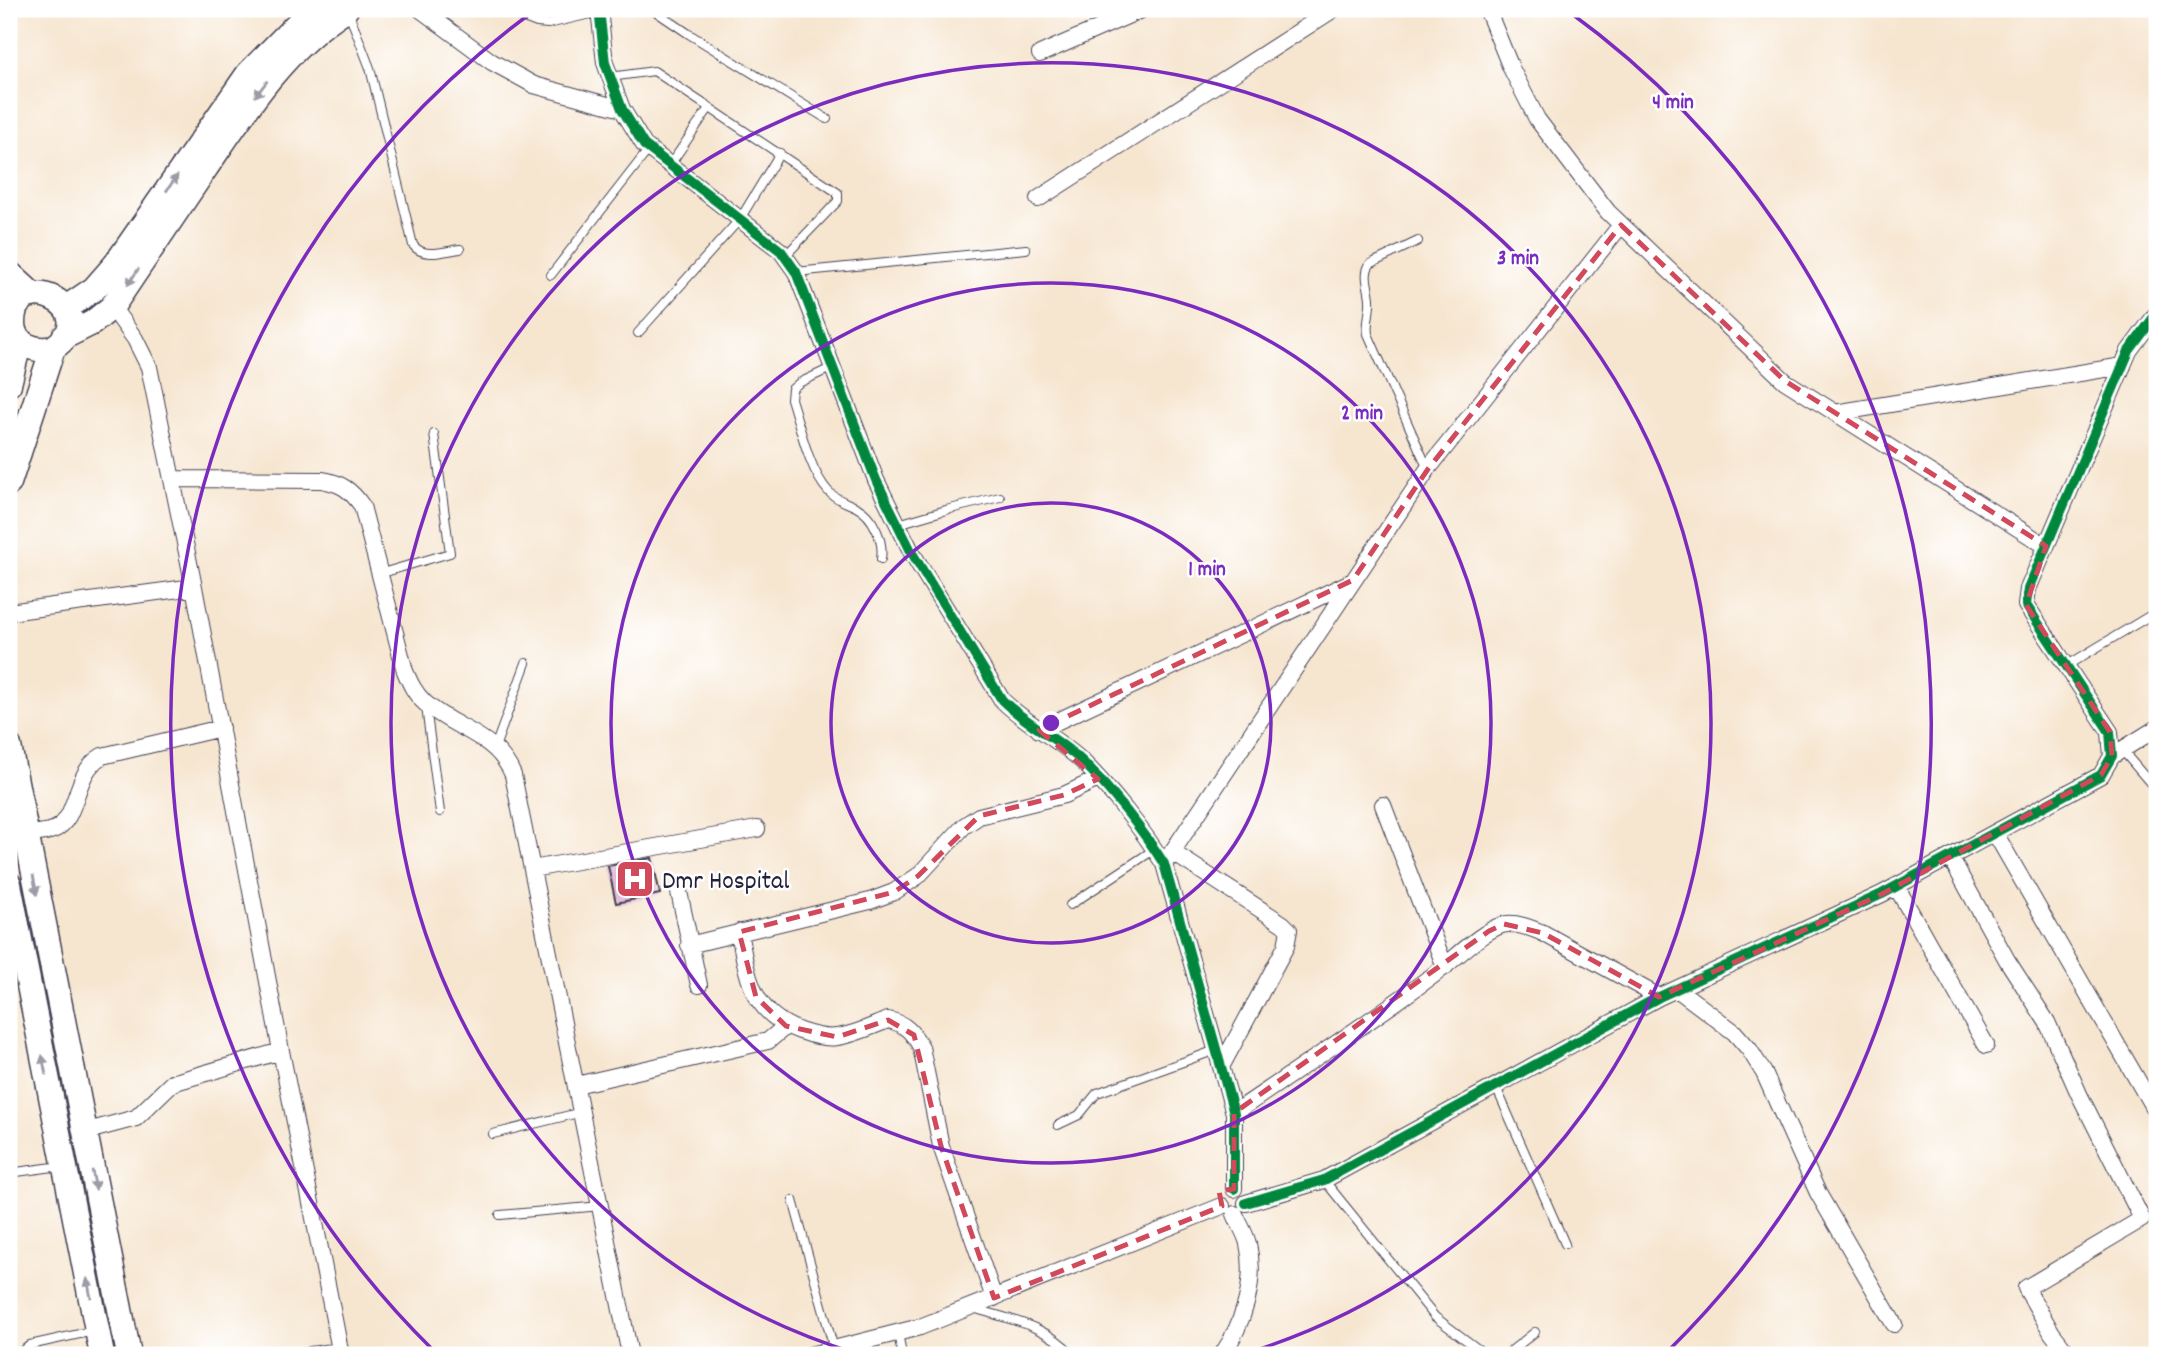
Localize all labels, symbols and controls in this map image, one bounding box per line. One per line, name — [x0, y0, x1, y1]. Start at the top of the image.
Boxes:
one-way arrow — [255, 80, 269, 98]
text: 4 min — [1652, 89, 1694, 119]
one-way arrow — [165, 174, 179, 192]
text: 3 min — [1497, 245, 1539, 275]
one-way arrow — [127, 267, 140, 286]
text: 2 min — [1341, 400, 1383, 430]
text: 1 min — [1188, 556, 1226, 586]
centre of rings — [1039, 711, 1063, 735]
hospital icon: Dmr Hospital — [614, 858, 656, 900]
place label: Dmr Hospital — [662, 864, 789, 901]
one-way arrow — [29, 874, 40, 896]
one-way arrow — [39, 1054, 50, 1076]
one-way arrow — [88, 1169, 99, 1191]
one-way arrow — [83, 1277, 94, 1299]

